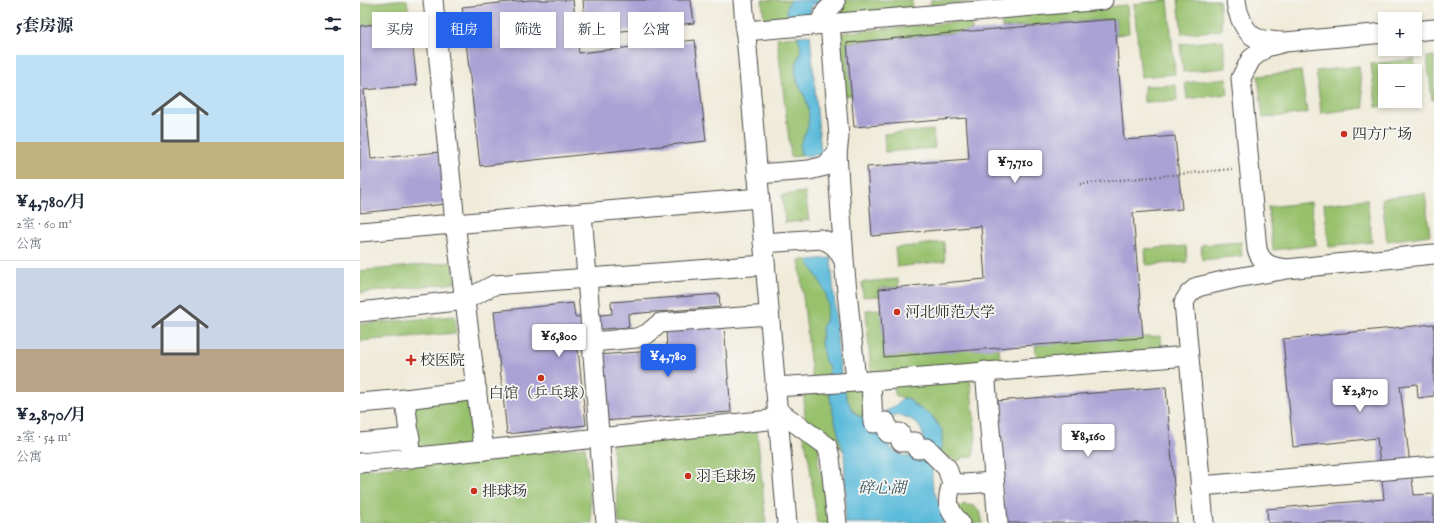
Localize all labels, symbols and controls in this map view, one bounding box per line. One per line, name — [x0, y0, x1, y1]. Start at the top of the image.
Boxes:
chip: 买房 — [372, 12, 428, 48]
chip: 租房 — [436, 12, 492, 48]
chip: 筛选 — [500, 12, 556, 48]
chip: 新上 — [564, 12, 620, 48]
chip: 公寓 — [628, 12, 684, 48]
map controls — [1378, 12, 1422, 108]
button: + — [1378, 12, 1422, 56]
icon: filters — [322, 13, 344, 35]
text: 5套房源 — [16, 16, 73, 37]
button: − — [1378, 64, 1422, 108]
icon: home — [144, 81, 216, 153]
place label: 四方广场 — [1352, 125, 1412, 144]
marker: 四方广场 — [1339, 129, 1349, 139]
pin: ¥7,710 — [982, 150, 1048, 184]
text: ¥7,710 — [997, 154, 1033, 171]
text: ¥4,780/月 — [16, 192, 87, 213]
text: 2室 · 60 m² — [16, 216, 72, 233]
text: 公寓 — [16, 236, 42, 253]
icon: home — [144, 294, 216, 366]
place label: 河北师范大学 — [905, 303, 995, 322]
marker: 河北师范大学 — [892, 307, 902, 317]
pin: ¥6,800 — [526, 324, 592, 358]
text: ¥6,800 — [541, 328, 577, 345]
pin: ¥4,780 — [635, 344, 701, 378]
text: ¥4,780 — [650, 348, 686, 365]
place label: 校医院 — [420, 351, 465, 370]
marker: 校医院 — [405, 354, 417, 366]
marker: 白馆（乒乓球） — [536, 373, 546, 383]
pin: ¥2,870 — [1327, 379, 1393, 413]
text: ¥2,870 — [1342, 383, 1378, 400]
place label: 白馆（乒乓球） — [488, 384, 594, 403]
text: ¥2,870/月 — [16, 405, 87, 426]
pin: ¥8,160 — [1055, 424, 1121, 458]
text: ¥8,160 — [1071, 428, 1105, 445]
text: 2室 · 54 m² — [16, 429, 71, 446]
text: 公寓 — [16, 449, 42, 466]
place label: 羽毛球场 — [696, 467, 756, 486]
marker: 羽毛球场 — [683, 471, 693, 481]
water label: 碎心湖 — [858, 479, 909, 499]
place label: 排球场 — [482, 482, 527, 501]
marker: 排球场 — [469, 486, 479, 496]

